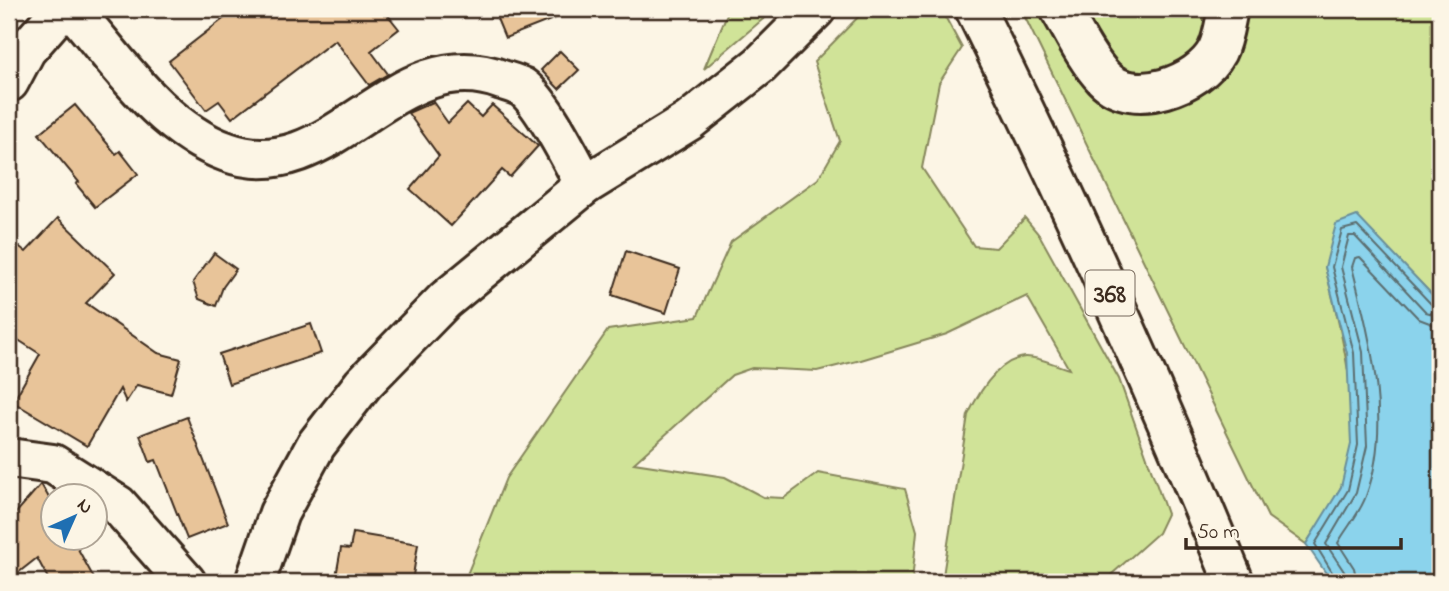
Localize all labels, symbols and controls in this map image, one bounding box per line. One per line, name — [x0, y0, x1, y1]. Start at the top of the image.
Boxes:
road number: 368 — [1086, 270, 1134, 316]
north arrow — [38, 482, 108, 552]
text: N — [70, 493, 98, 521]
scale bar — [1186, 507, 1402, 551]
text: 50 m — [1197, 518, 1240, 548]

